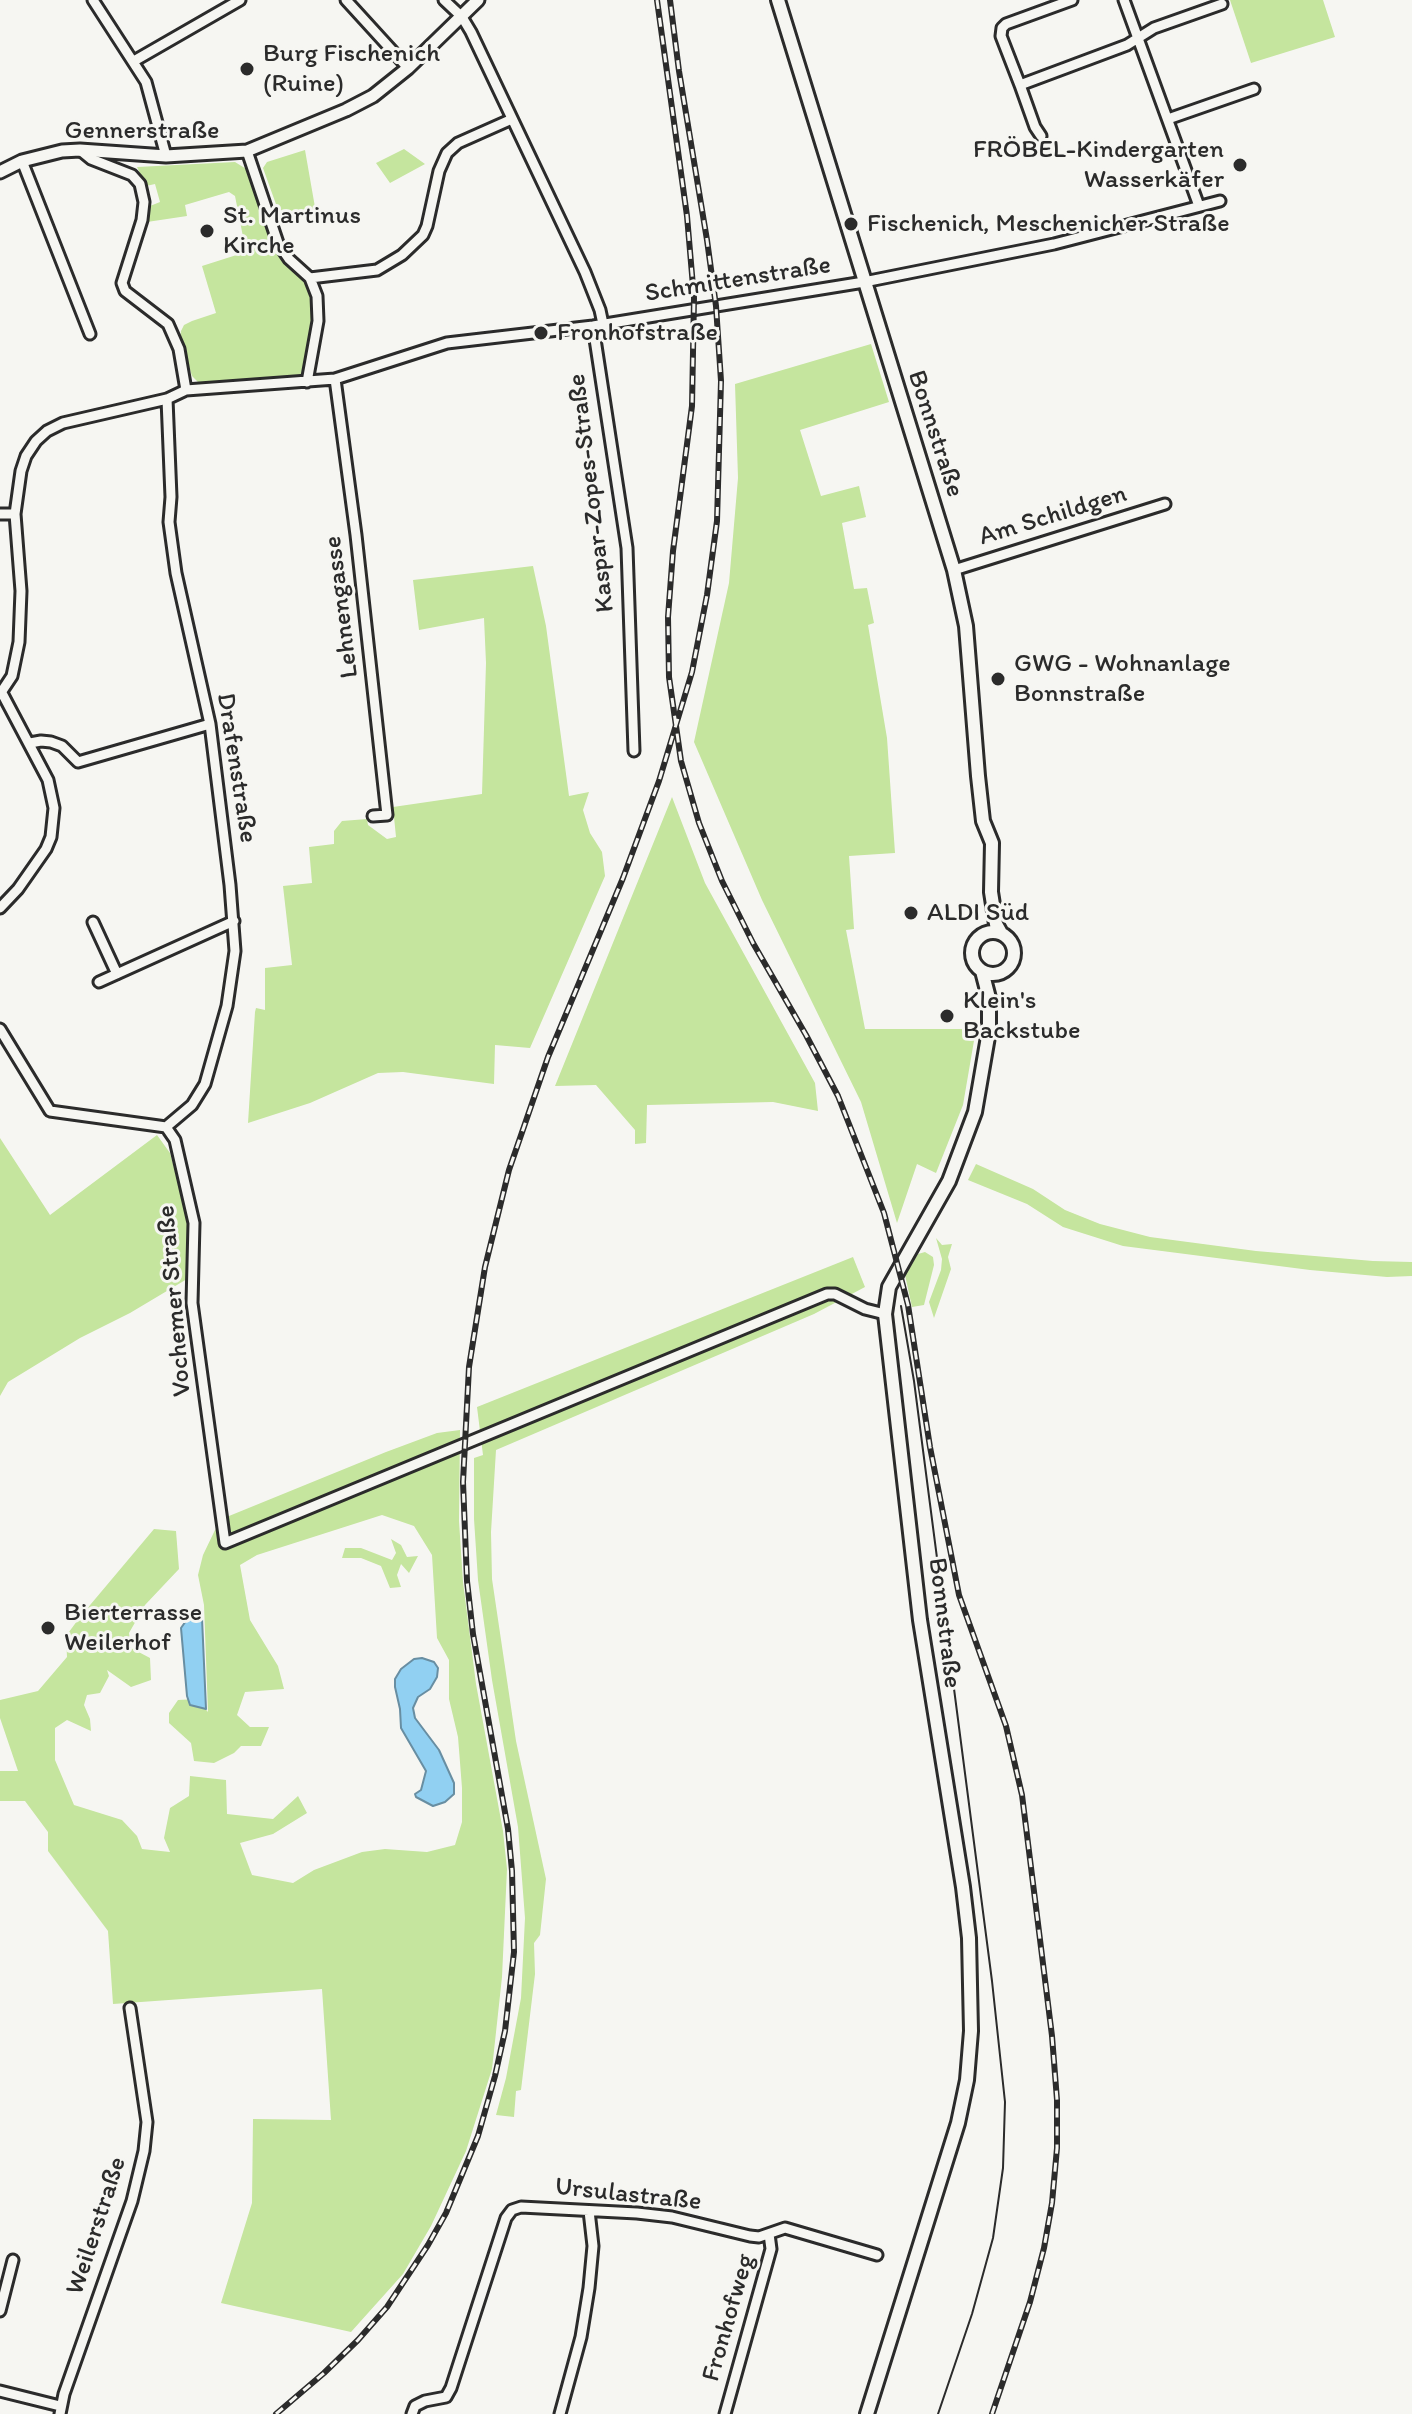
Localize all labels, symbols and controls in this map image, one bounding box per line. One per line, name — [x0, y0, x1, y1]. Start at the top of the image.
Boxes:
place label: Burg Fischenich (Ruine) — [263, 38, 440, 100]
marker: Burg Fischenich (Ruine) — [238, 60, 256, 78]
street label: Gennerstraße — [64, 115, 220, 147]
place label: FRÖBEL-Kindergarten Wasserkäfer — [973, 134, 1224, 196]
marker: FRÖBEL-Kindergarten Wasserkäfer — [1231, 156, 1249, 174]
place label: St. Martinus Kirche — [223, 200, 361, 262]
place label: Fischenich, Meschenicher Straße — [867, 208, 1230, 240]
marker: Fischenich, Meschenicher Straße — [842, 215, 860, 233]
marker: St. Martinus Kirche — [198, 222, 216, 240]
street label: Schmittenstraße — [643, 250, 833, 310]
place label: Fronhofstraße — [557, 317, 718, 349]
marker: Fronhofstraße — [532, 324, 550, 342]
street label: Bonnstraße — [900, 367, 970, 501]
street label: Kaspar-Zopes-Straße — [562, 372, 622, 614]
street label: Am Schildgen — [975, 479, 1131, 553]
street label: Lehnengasse — [318, 534, 366, 680]
place label: GWG - Wohnanlage Bonnstraße — [1014, 648, 1231, 710]
marker: GWG - Wohnanlage Bonnstraße — [989, 670, 1007, 688]
street label: Drafenstraße — [209, 691, 263, 845]
place label: ALDI Süd — [927, 897, 1029, 929]
marker: ALDI Süd — [902, 904, 920, 922]
place label: Klein's Backstube — [963, 985, 1081, 1046]
marker: Klein's Backstube — [938, 1007, 956, 1025]
street label: Vochemer Straße — [151, 1204, 199, 1398]
street label: Bonnstraße — [921, 1556, 967, 1690]
place label: Bierterrasse Weilerhof — [64, 1597, 202, 1658]
marker: Bierterrasse Weilerhof — [39, 1619, 57, 1637]
street label: Weilerstraße — [60, 2153, 134, 2299]
street label: Ursulastraße — [553, 2172, 703, 2218]
street label: Fronhofweg — [696, 2251, 762, 2385]

